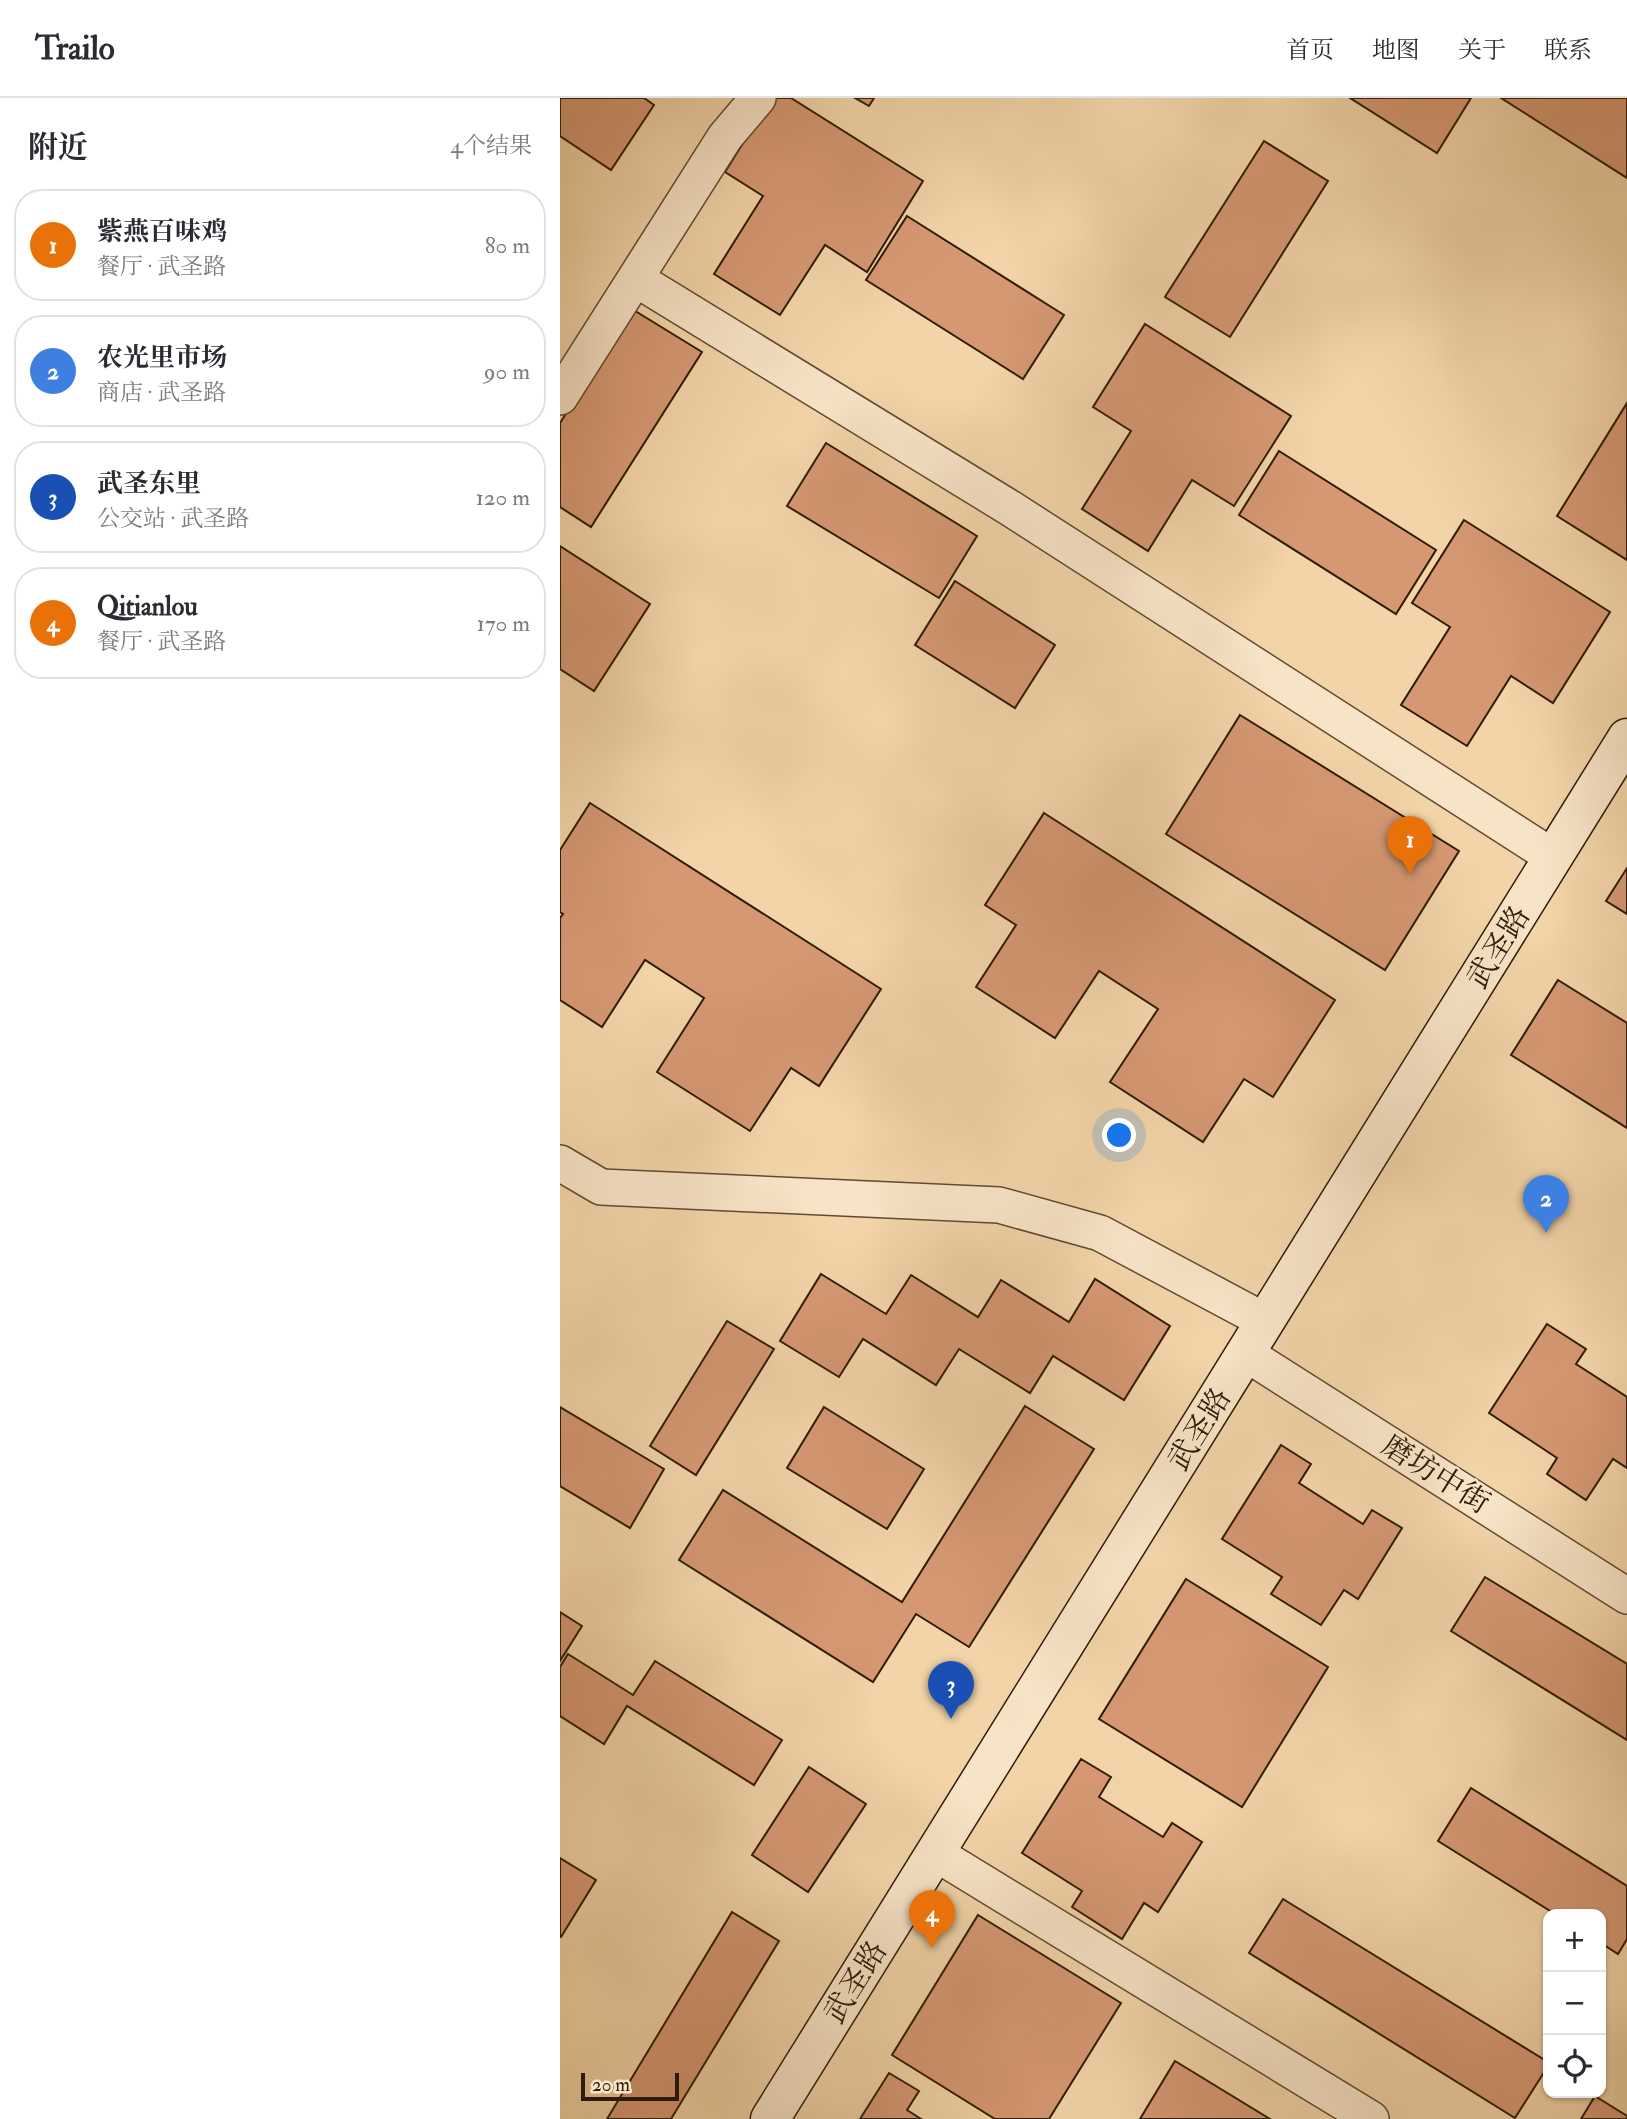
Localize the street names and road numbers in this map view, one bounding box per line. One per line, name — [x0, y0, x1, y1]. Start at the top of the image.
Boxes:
street label: 武圣路 — [1459, 899, 1538, 995]
street label: 武圣路 — [1160, 1381, 1239, 1477]
street label: 磨坊中街 — [1375, 1427, 1496, 1522]
street label: 武圣路 — [816, 1934, 895, 2030]

